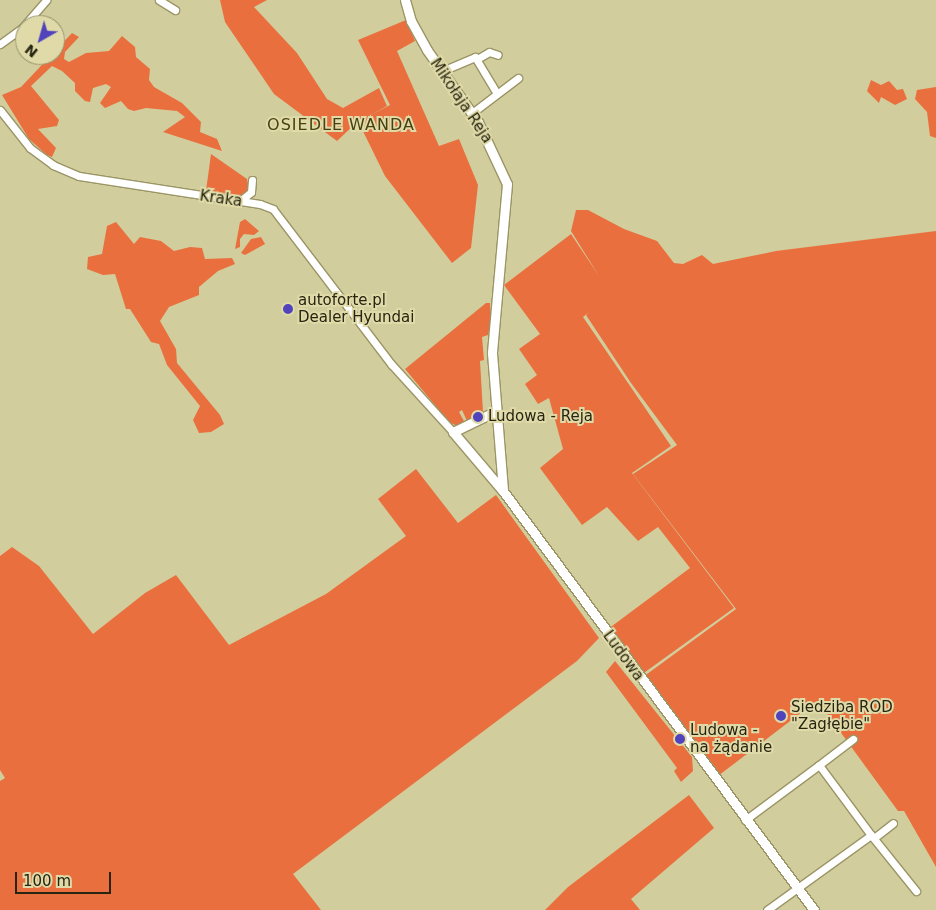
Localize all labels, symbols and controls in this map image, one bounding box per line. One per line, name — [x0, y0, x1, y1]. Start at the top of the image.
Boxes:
north arrow — [15, 15, 65, 65]
text: N — [22, 41, 41, 61]
street label: Mikołaja Reja — [426, 55, 496, 147]
district label: OSIEDLE WANDA — [265, 115, 417, 135]
street label: Kraka — [199, 187, 243, 211]
place label: autoforte.pl Dealer Hyundai — [298, 291, 414, 326]
marker: autoforte.pl Dealer Hyundai — [282, 303, 294, 315]
place label: Ludowa - Reja — [488, 408, 593, 426]
marker: Ludowa - Reja — [472, 411, 484, 423]
street label: Ludowa — [599, 627, 647, 685]
place label: Siedziba ROD "Zagłębie" — [791, 698, 893, 733]
marker: Siedziba ROD "Zagłębie" — [775, 710, 787, 722]
place label: Ludowa - na żądanie — [690, 721, 772, 756]
marker: Ludowa - na żądanie — [674, 733, 686, 745]
scale bar — [18, 862, 114, 894]
text: 100 m — [23, 872, 71, 890]

